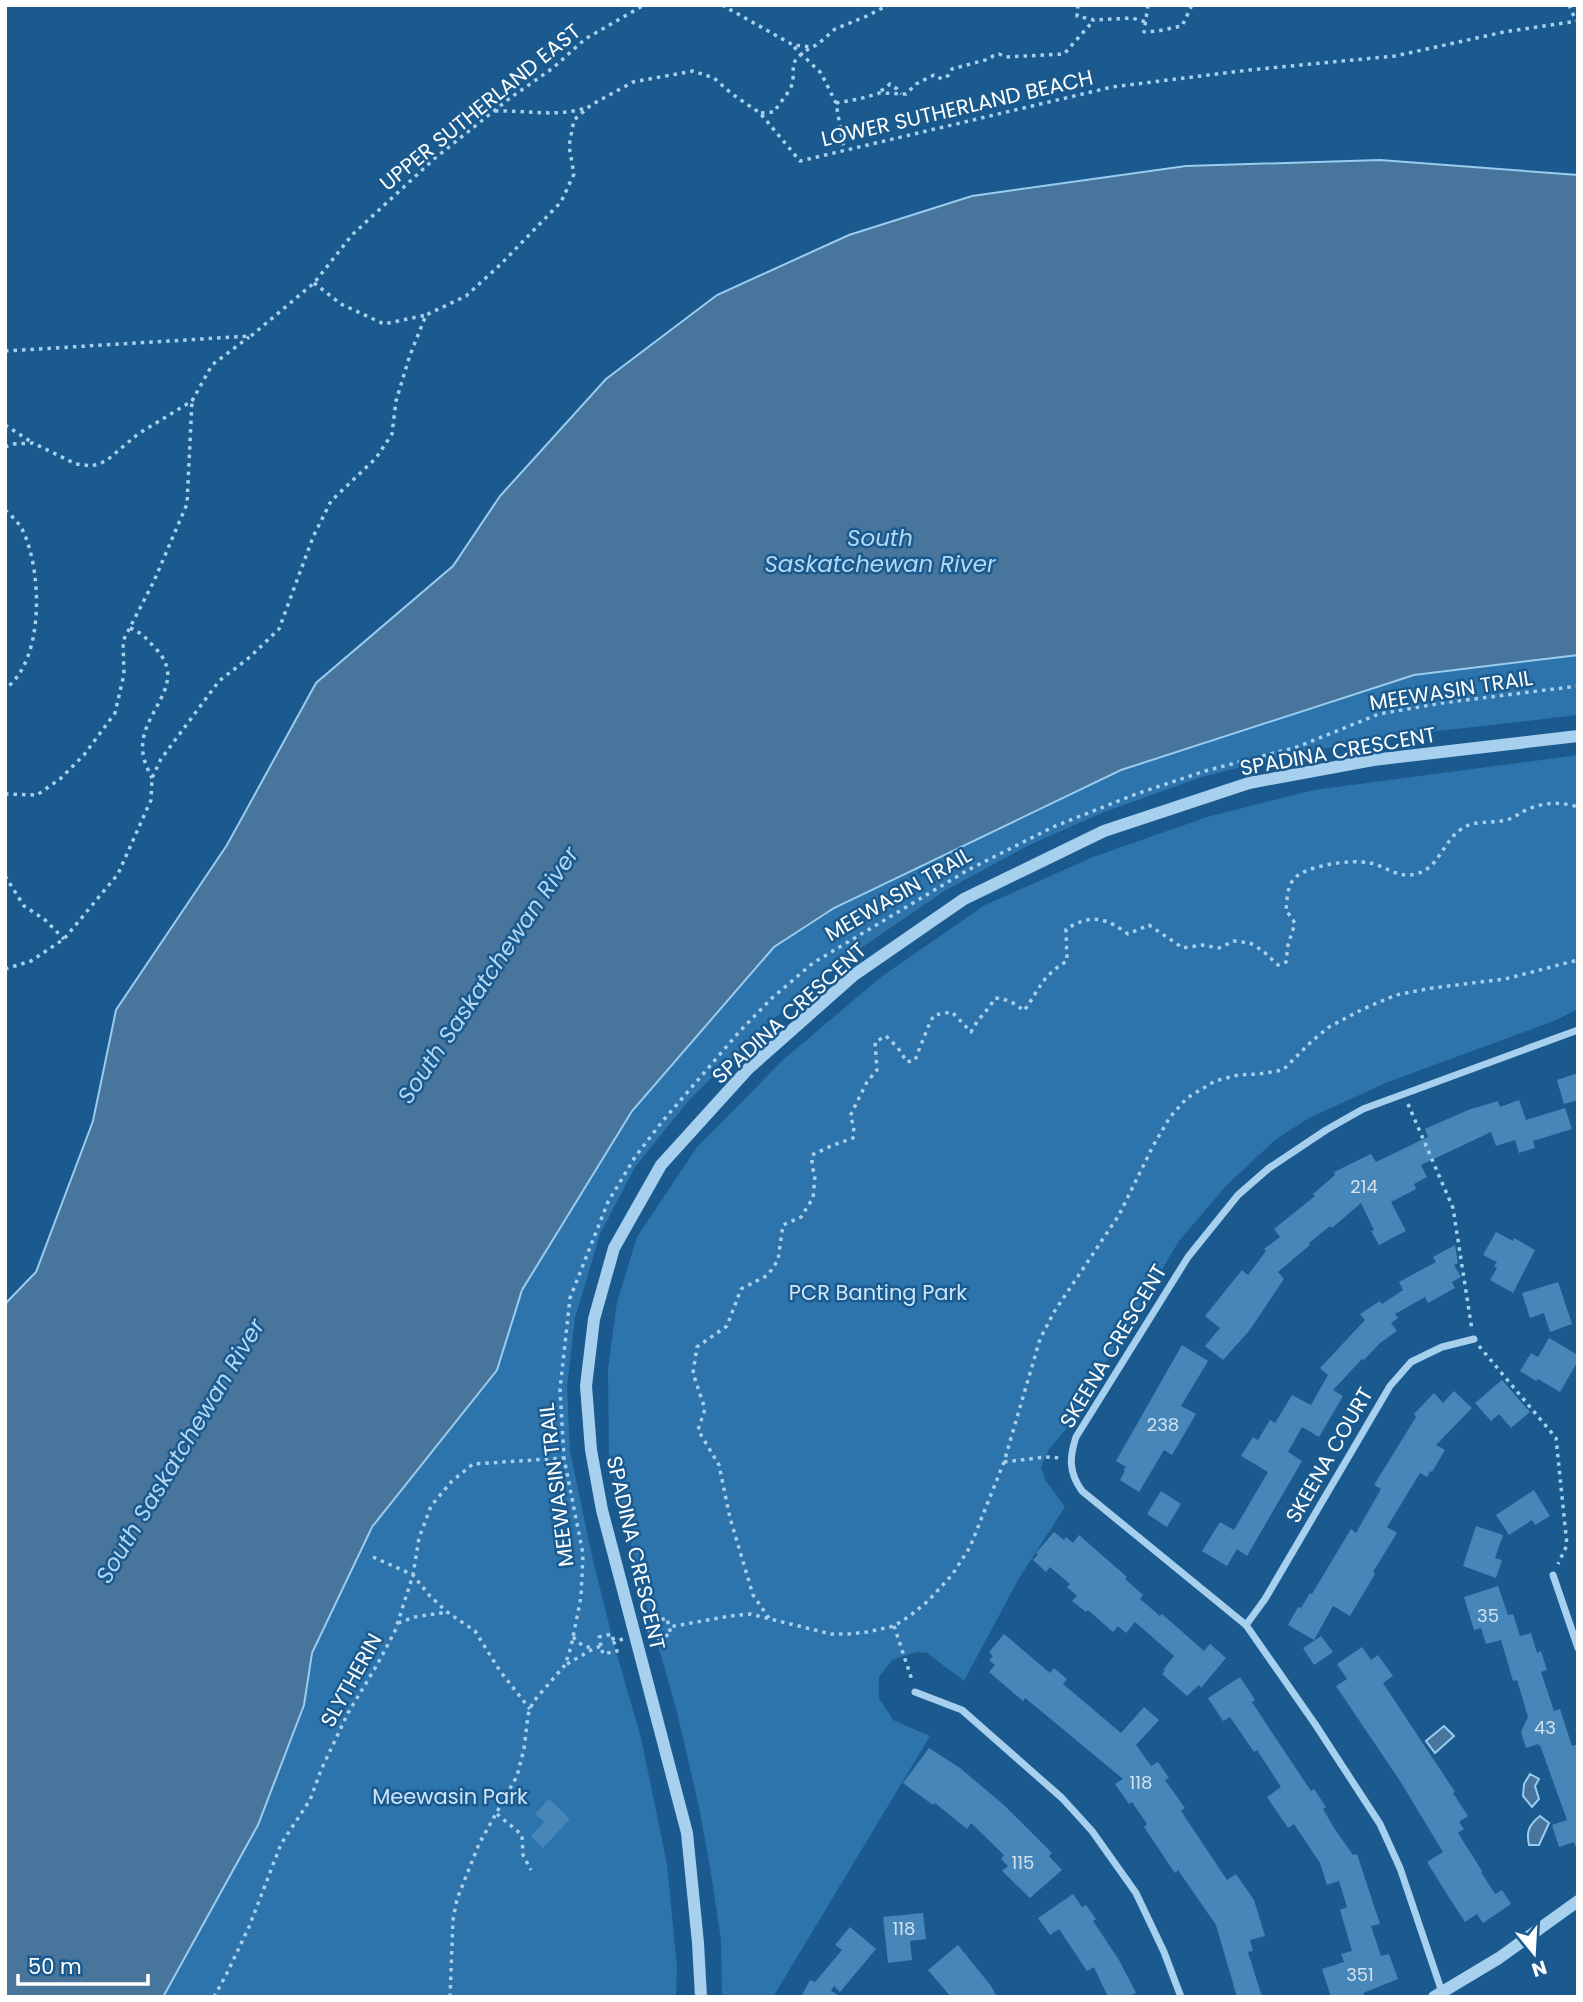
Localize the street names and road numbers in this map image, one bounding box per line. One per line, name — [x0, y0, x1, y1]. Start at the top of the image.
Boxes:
street label: UPPER SUTHERLAND EAST — [373, 17, 587, 197]
street label: LOWER SUTHERLAND BEACH — [818, 63, 1096, 153]
street label: MEEWASIN TRAIL — [1367, 663, 1535, 717]
street label: SPADINA CRESCENT — [1238, 719, 1438, 783]
street label: MEEWASIN TRAIL — [819, 840, 977, 948]
street label: SPADINA CRESCENT — [706, 936, 872, 1090]
street label: SKEENA CRESCENT — [1053, 1259, 1173, 1433]
street label: SKEENA COURT — [1278, 1382, 1380, 1528]
street label: MEEWASIN TRAIL — [532, 1402, 580, 1568]
street label: SPADINA CRESCENT — [600, 1453, 672, 1653]
street label: SLYTHERIN — [313, 1628, 389, 1732]

